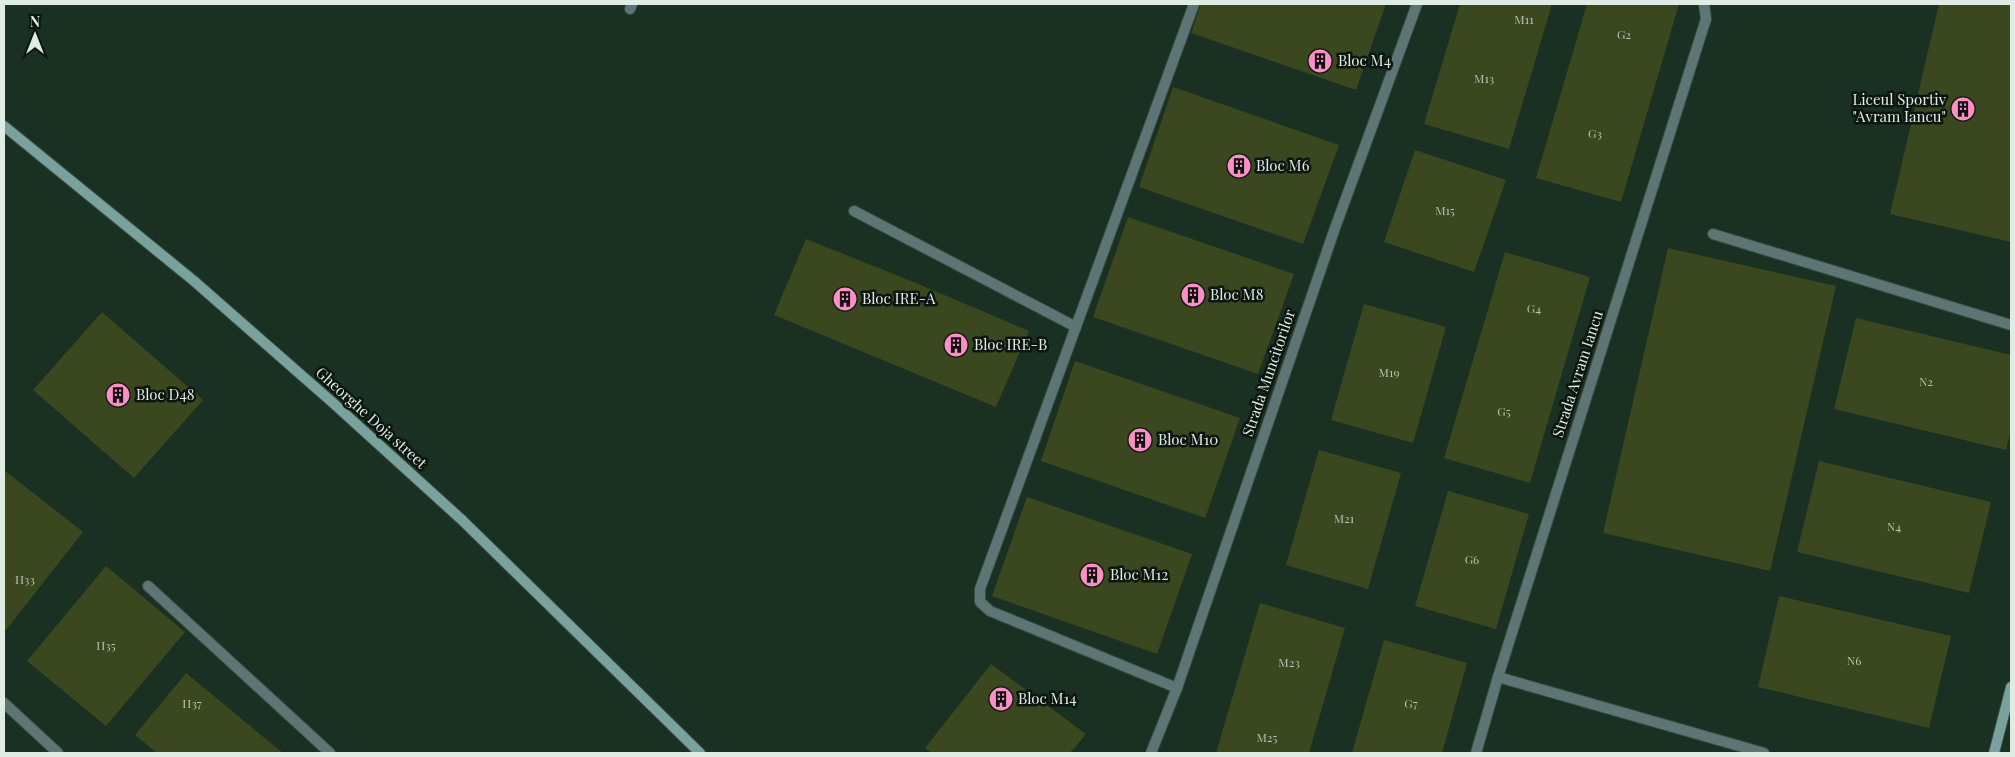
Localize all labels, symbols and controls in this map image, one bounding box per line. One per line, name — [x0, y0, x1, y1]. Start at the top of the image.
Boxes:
north arrow — [10, 10, 60, 60]
house number: M11 — [1514, 11, 1534, 27]
text: N — [30, 12, 40, 31]
house number: G2 — [1617, 26, 1631, 42]
building icon: Bloc M4 — [1307, 48, 1333, 74]
place label: Bloc M4 — [1338, 50, 1391, 70]
house number: M13 — [1474, 70, 1494, 86]
place label: Liceul Sportiv "Avram Iancu" — [1852, 89, 1947, 126]
building icon: Liceul Sportiv "Avram Iancu" — [1950, 96, 1976, 122]
house number: G3 — [1588, 125, 1602, 141]
building icon: Bloc M6 — [1226, 153, 1252, 179]
place label: Bloc M6 — [1256, 155, 1310, 175]
house number: M15 — [1435, 202, 1455, 218]
building icon: Bloc M8 — [1180, 282, 1206, 308]
place label: Bloc M8 — [1210, 284, 1264, 304]
building icon: Bloc IRE-A — [832, 286, 858, 312]
place label: Bloc IRE-A — [862, 288, 936, 308]
house number: G4 — [1527, 300, 1541, 316]
street label: Strada Muncitorilor — [1237, 306, 1299, 439]
street label: Strada Avram Iancu — [1547, 307, 1607, 440]
building icon: Bloc IRE-B — [943, 332, 969, 358]
place label: Bloc IRE-B — [974, 334, 1047, 354]
street label: Gheorghe Doja street — [312, 362, 432, 473]
house number: M19 — [1378, 364, 1400, 380]
house number: N2 — [1919, 373, 1933, 389]
building icon: Bloc D48 — [105, 382, 131, 408]
place label: Bloc D48 — [136, 384, 195, 404]
house number: G5 — [1497, 403, 1511, 419]
building icon: Bloc M10 — [1127, 427, 1153, 453]
place label: Bloc M10 — [1158, 429, 1218, 449]
house number: M21 — [1334, 510, 1355, 526]
house number: N4 — [1887, 518, 1901, 534]
house number: G6 — [1465, 551, 1479, 567]
building icon: Bloc M12 — [1079, 562, 1105, 588]
place label: Bloc M12 — [1110, 564, 1168, 584]
house number: H33 — [15, 571, 35, 587]
house number: H35 — [96, 637, 116, 653]
house number: N6 — [1847, 652, 1861, 668]
house number: M23 — [1278, 654, 1300, 670]
building icon: Bloc M14 — [988, 686, 1014, 712]
place label: Bloc M14 — [1018, 688, 1077, 708]
house number: H37 — [182, 695, 202, 711]
house number: G7 — [1404, 695, 1418, 711]
house number: M25 — [1256, 729, 1278, 745]

